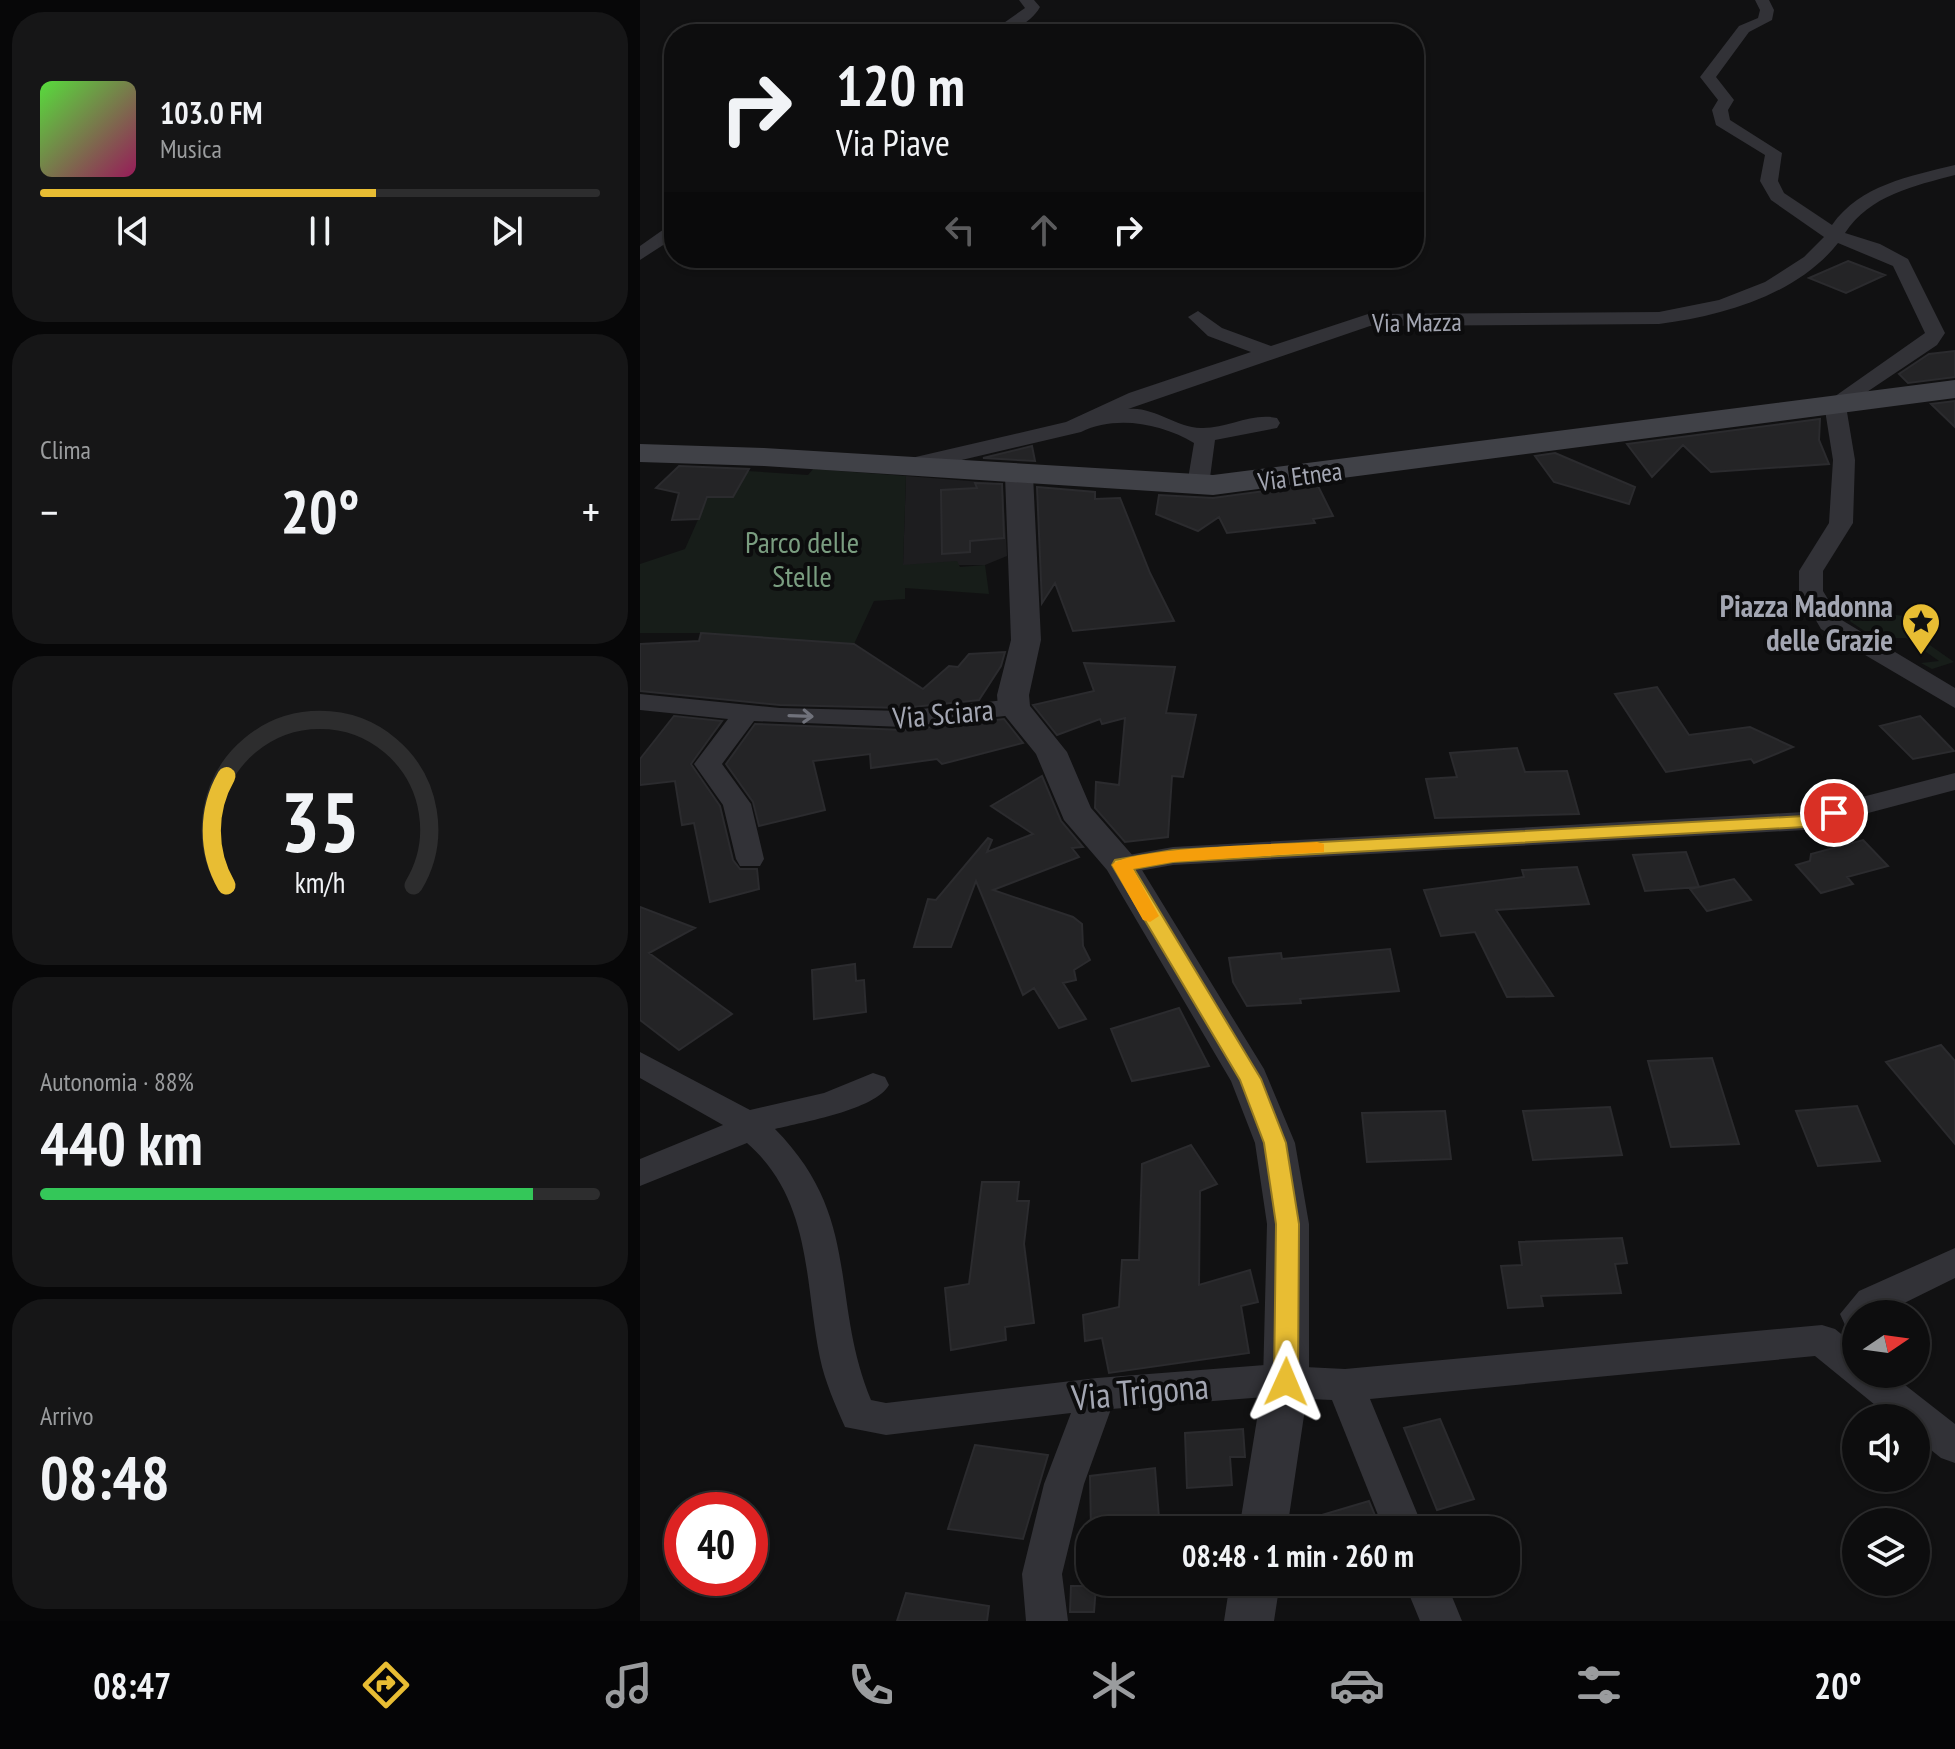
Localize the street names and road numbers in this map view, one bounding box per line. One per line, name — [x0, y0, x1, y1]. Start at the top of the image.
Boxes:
street label: Via Mazza — [1371, 305, 1462, 339]
street label: Via Etnea — [1255, 454, 1344, 498]
street label: Via Sciara — [890, 689, 995, 737]
street label: Via Trigona — [1068, 1362, 1211, 1420]

